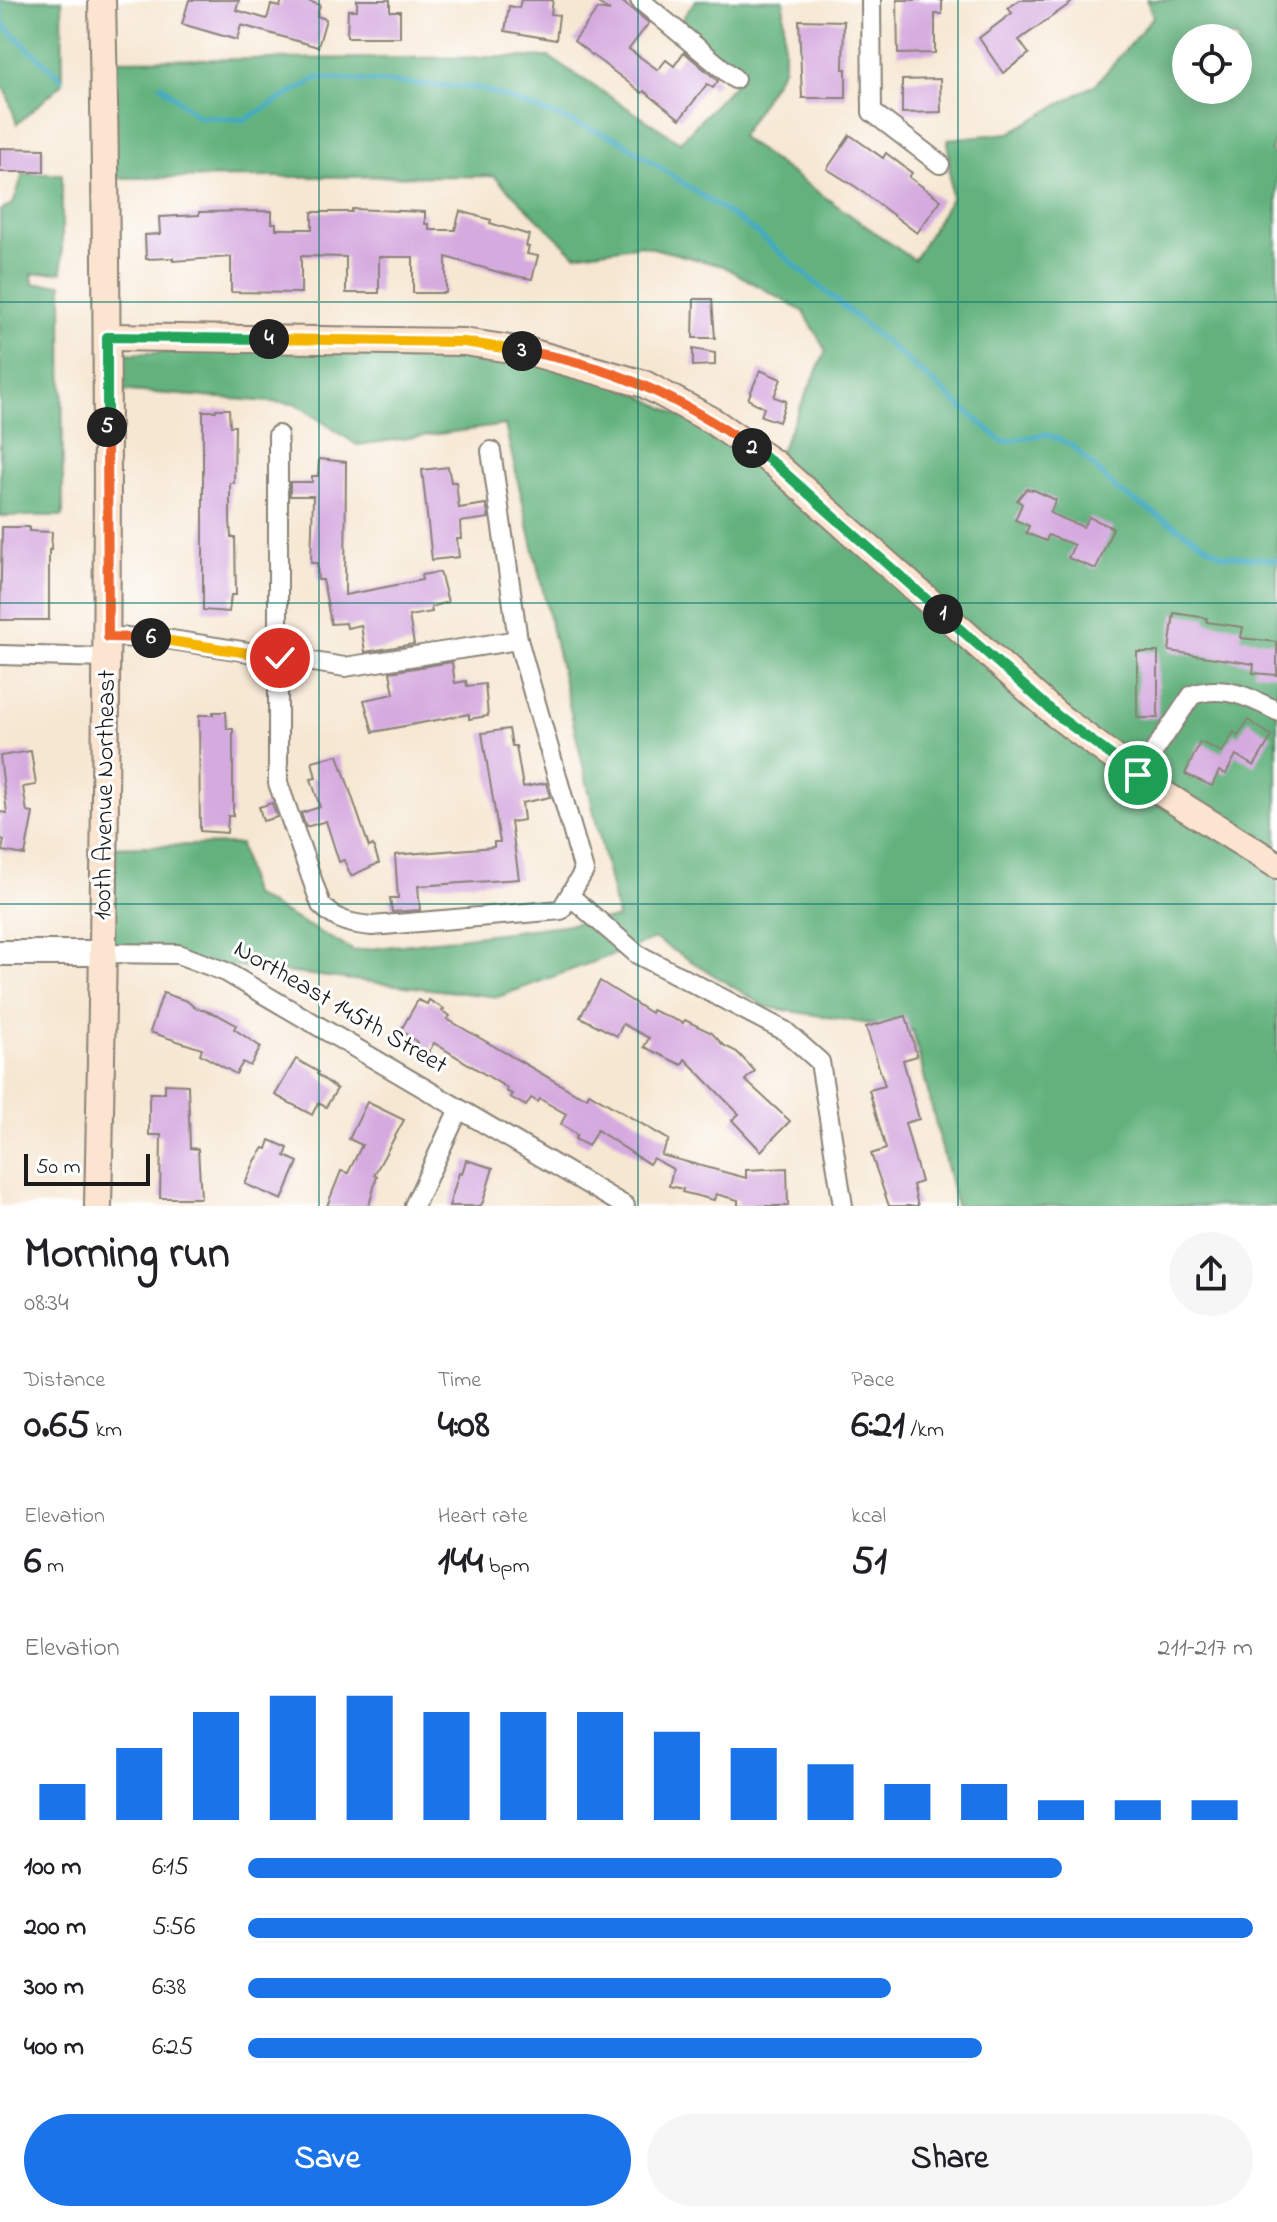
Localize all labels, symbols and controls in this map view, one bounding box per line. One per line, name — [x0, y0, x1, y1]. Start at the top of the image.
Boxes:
map controls — [1172, 24, 1252, 104]
button: locate — [1172, 24, 1252, 104]
pin: 4 — [249, 319, 289, 359]
text: 4 — [264, 323, 274, 355]
pin: 3 — [502, 331, 542, 371]
text: 3 — [517, 335, 527, 367]
pin: 5 — [87, 407, 127, 447]
text: 5 — [101, 411, 113, 443]
pin: 2 — [732, 428, 772, 468]
text: 2 — [747, 432, 757, 464]
pin: 1 — [923, 594, 963, 634]
text: 1 — [940, 598, 947, 630]
pin: 6 — [131, 618, 171, 658]
text: 6 — [146, 622, 156, 654]
pin — [246, 624, 314, 692]
icon: check — [258, 636, 302, 680]
street label: 100th Avenue Northeast — [85, 669, 127, 921]
pin — [1104, 741, 1172, 809]
icon: arrive — [1116, 753, 1160, 797]
street label: Northeast 145th Street — [226, 931, 454, 1085]
scale bar — [24, 1150, 150, 1186]
text: 50 m — [36, 1152, 81, 1184]
text: Morning run — [24, 1223, 230, 1287]
button: share — [1169, 1232, 1253, 1316]
text: 08:34 — [24, 1285, 69, 1323]
text: Distance — [24, 1365, 105, 1397]
text: Time — [438, 1365, 481, 1397]
text: Pace — [851, 1365, 894, 1397]
text: 0.65 — [24, 1397, 90, 1456]
text: 4:08 — [438, 1397, 490, 1456]
text: 6:21 — [851, 1397, 905, 1456]
text: km — [90, 1415, 122, 1447]
text: /km — [905, 1415, 944, 1447]
text: Elevation — [24, 1501, 105, 1533]
text: Heart rate — [438, 1501, 528, 1533]
text: kcal — [851, 1501, 886, 1533]
text: 6 — [24, 1533, 42, 1592]
text: 144 — [438, 1533, 483, 1592]
text: 51 — [851, 1533, 887, 1592]
text: m — [42, 1551, 64, 1583]
text: bpm — [483, 1551, 530, 1583]
text: Elevation — [24, 1630, 120, 1668]
text: 211–217 m — [1157, 1630, 1253, 1668]
text: 100 m — [24, 1849, 81, 1887]
text: 6:15 — [152, 1849, 189, 1887]
text: 200 m — [24, 1909, 86, 1947]
text: 5:56 — [152, 1909, 195, 1947]
text: 300 m — [24, 1969, 84, 2007]
text: 6:38 — [152, 1969, 186, 2007]
text: 400 m — [24, 2029, 84, 2067]
text: 6:25 — [152, 2029, 193, 2067]
button: Save — [24, 2114, 631, 2206]
button: Share — [647, 2114, 1253, 2206]

